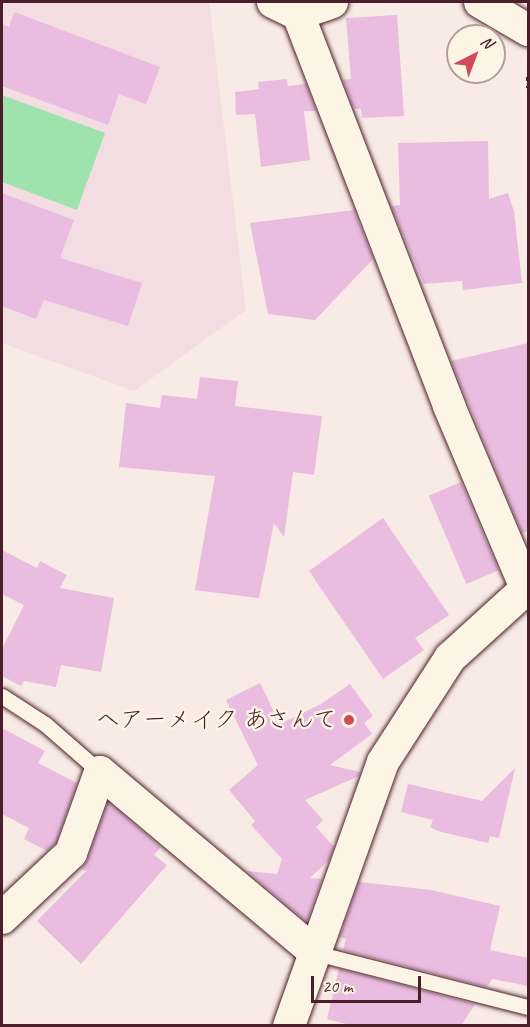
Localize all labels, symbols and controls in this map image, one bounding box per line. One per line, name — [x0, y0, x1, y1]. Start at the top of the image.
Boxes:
north arrow — [446, 24, 506, 84]
text: N — [476, 31, 497, 53]
place label: ヘアーメイク あさんて — [92, 706, 337, 734]
marker: ヘアーメイク あさんて — [342, 713, 356, 727]
scale bar — [314, 964, 424, 1002]
text: 20 m — [322, 975, 353, 997]

